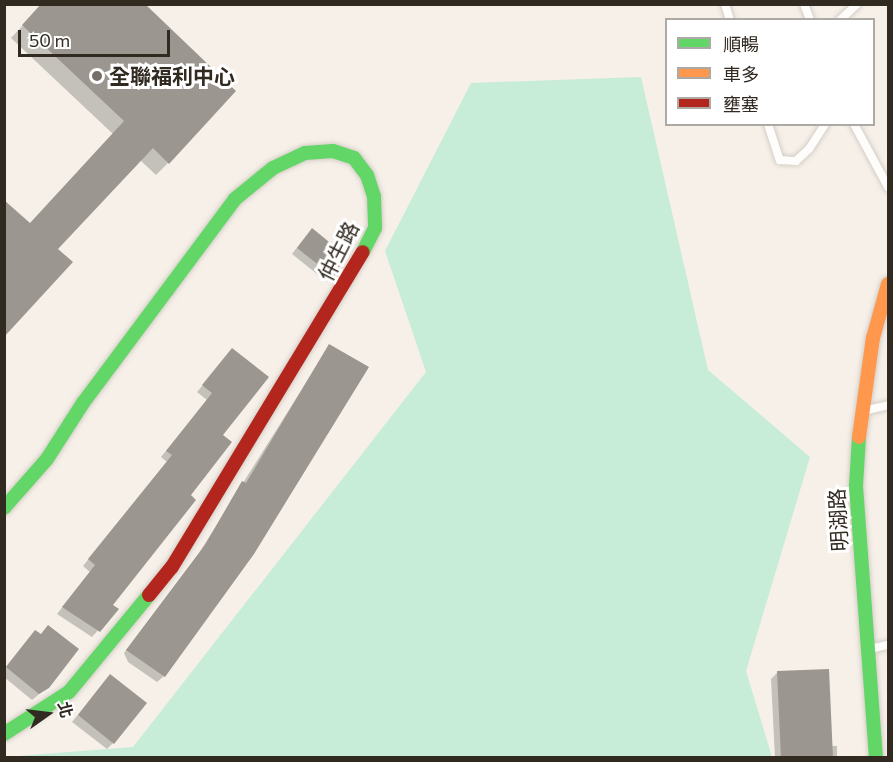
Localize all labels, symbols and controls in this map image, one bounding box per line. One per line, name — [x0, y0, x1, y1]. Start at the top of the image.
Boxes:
scale bar — [21, 18, 172, 56]
legend — [665, 18, 875, 126]
text: 50 m — [29, 29, 70, 51]
text: 順暢 — [723, 33, 759, 55]
place label: 全聯福利中心 — [109, 63, 235, 89]
text: 車多 — [723, 63, 759, 85]
marker: 全聯福利中心 — [90, 69, 104, 83]
text: 壅塞 — [723, 93, 759, 115]
street label: 仲生路 — [312, 217, 364, 285]
street label: 明湖路 — [824, 488, 852, 552]
north arrow — [18, 684, 78, 744]
text: 北 — [55, 699, 77, 720]

